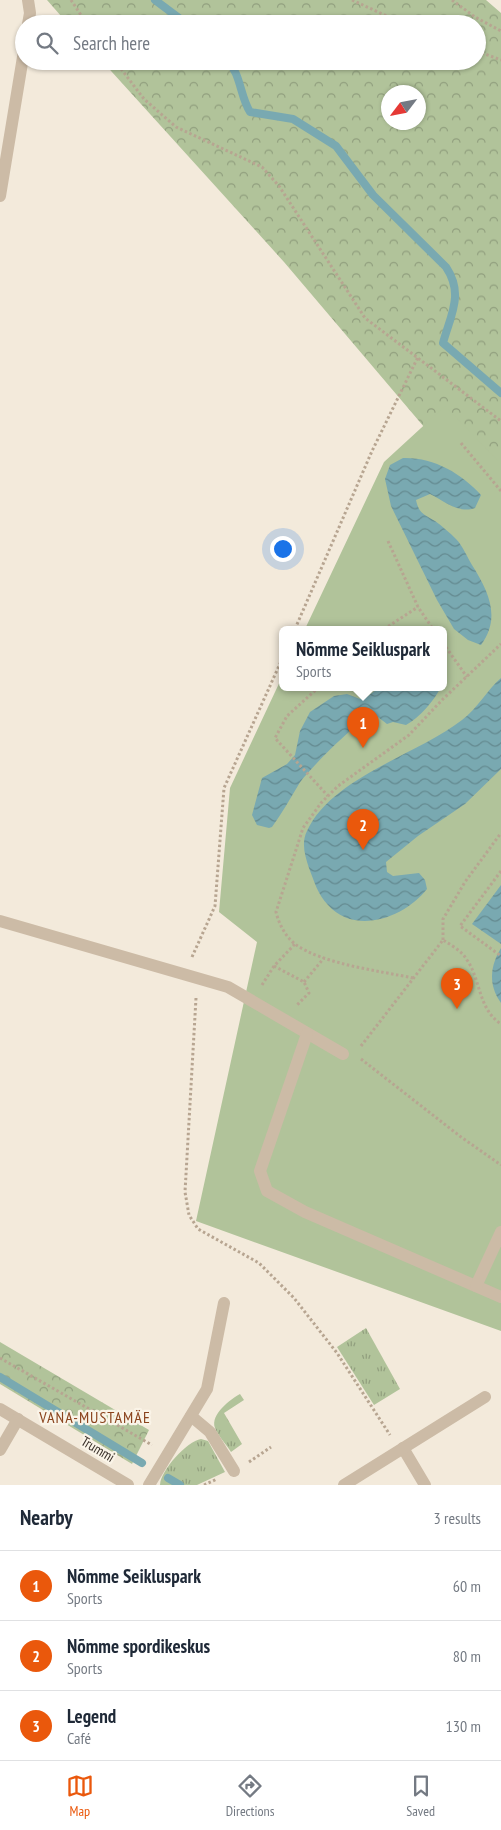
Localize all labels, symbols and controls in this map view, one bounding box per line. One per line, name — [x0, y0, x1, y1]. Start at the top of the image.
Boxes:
search box — [15, 15, 486, 70]
icon: search — [33, 29, 61, 57]
text: Search here — [73, 31, 150, 55]
north arrow — [381, 85, 426, 130]
your location — [270, 536, 296, 562]
popup — [279, 626, 447, 691]
text: Nõmme Seikluspark — [296, 637, 430, 661]
text: Sports — [296, 661, 331, 681]
pin: 1 — [347, 707, 379, 748]
pin: 2 — [347, 809, 379, 850]
pin: 3 — [441, 968, 473, 1009]
district label: VANA-MUSTAMÄE — [38, 1407, 151, 1427]
street label: Trummi — [78, 1432, 118, 1466]
text: Nearby — [20, 1504, 73, 1531]
text: 3 results — [434, 1508, 481, 1528]
text: Nõmme Seikluspark — [67, 1564, 201, 1588]
text: 1 — [32, 1576, 40, 1596]
text: 60 m — [453, 1576, 481, 1596]
text: Sports — [67, 1588, 102, 1608]
text: Nõmme spordikeskus — [67, 1634, 210, 1658]
text: 2 — [32, 1646, 40, 1666]
text: 80 m — [453, 1646, 481, 1666]
text: Sports — [67, 1658, 102, 1678]
text: Legend — [67, 1704, 116, 1728]
text: 3 — [32, 1716, 40, 1736]
text: 130 m — [446, 1716, 481, 1736]
text: Café — [67, 1728, 91, 1748]
tab: Map — [66, 1772, 94, 1820]
tab: Directions — [226, 1772, 274, 1820]
tab: Saved — [406, 1772, 435, 1820]

